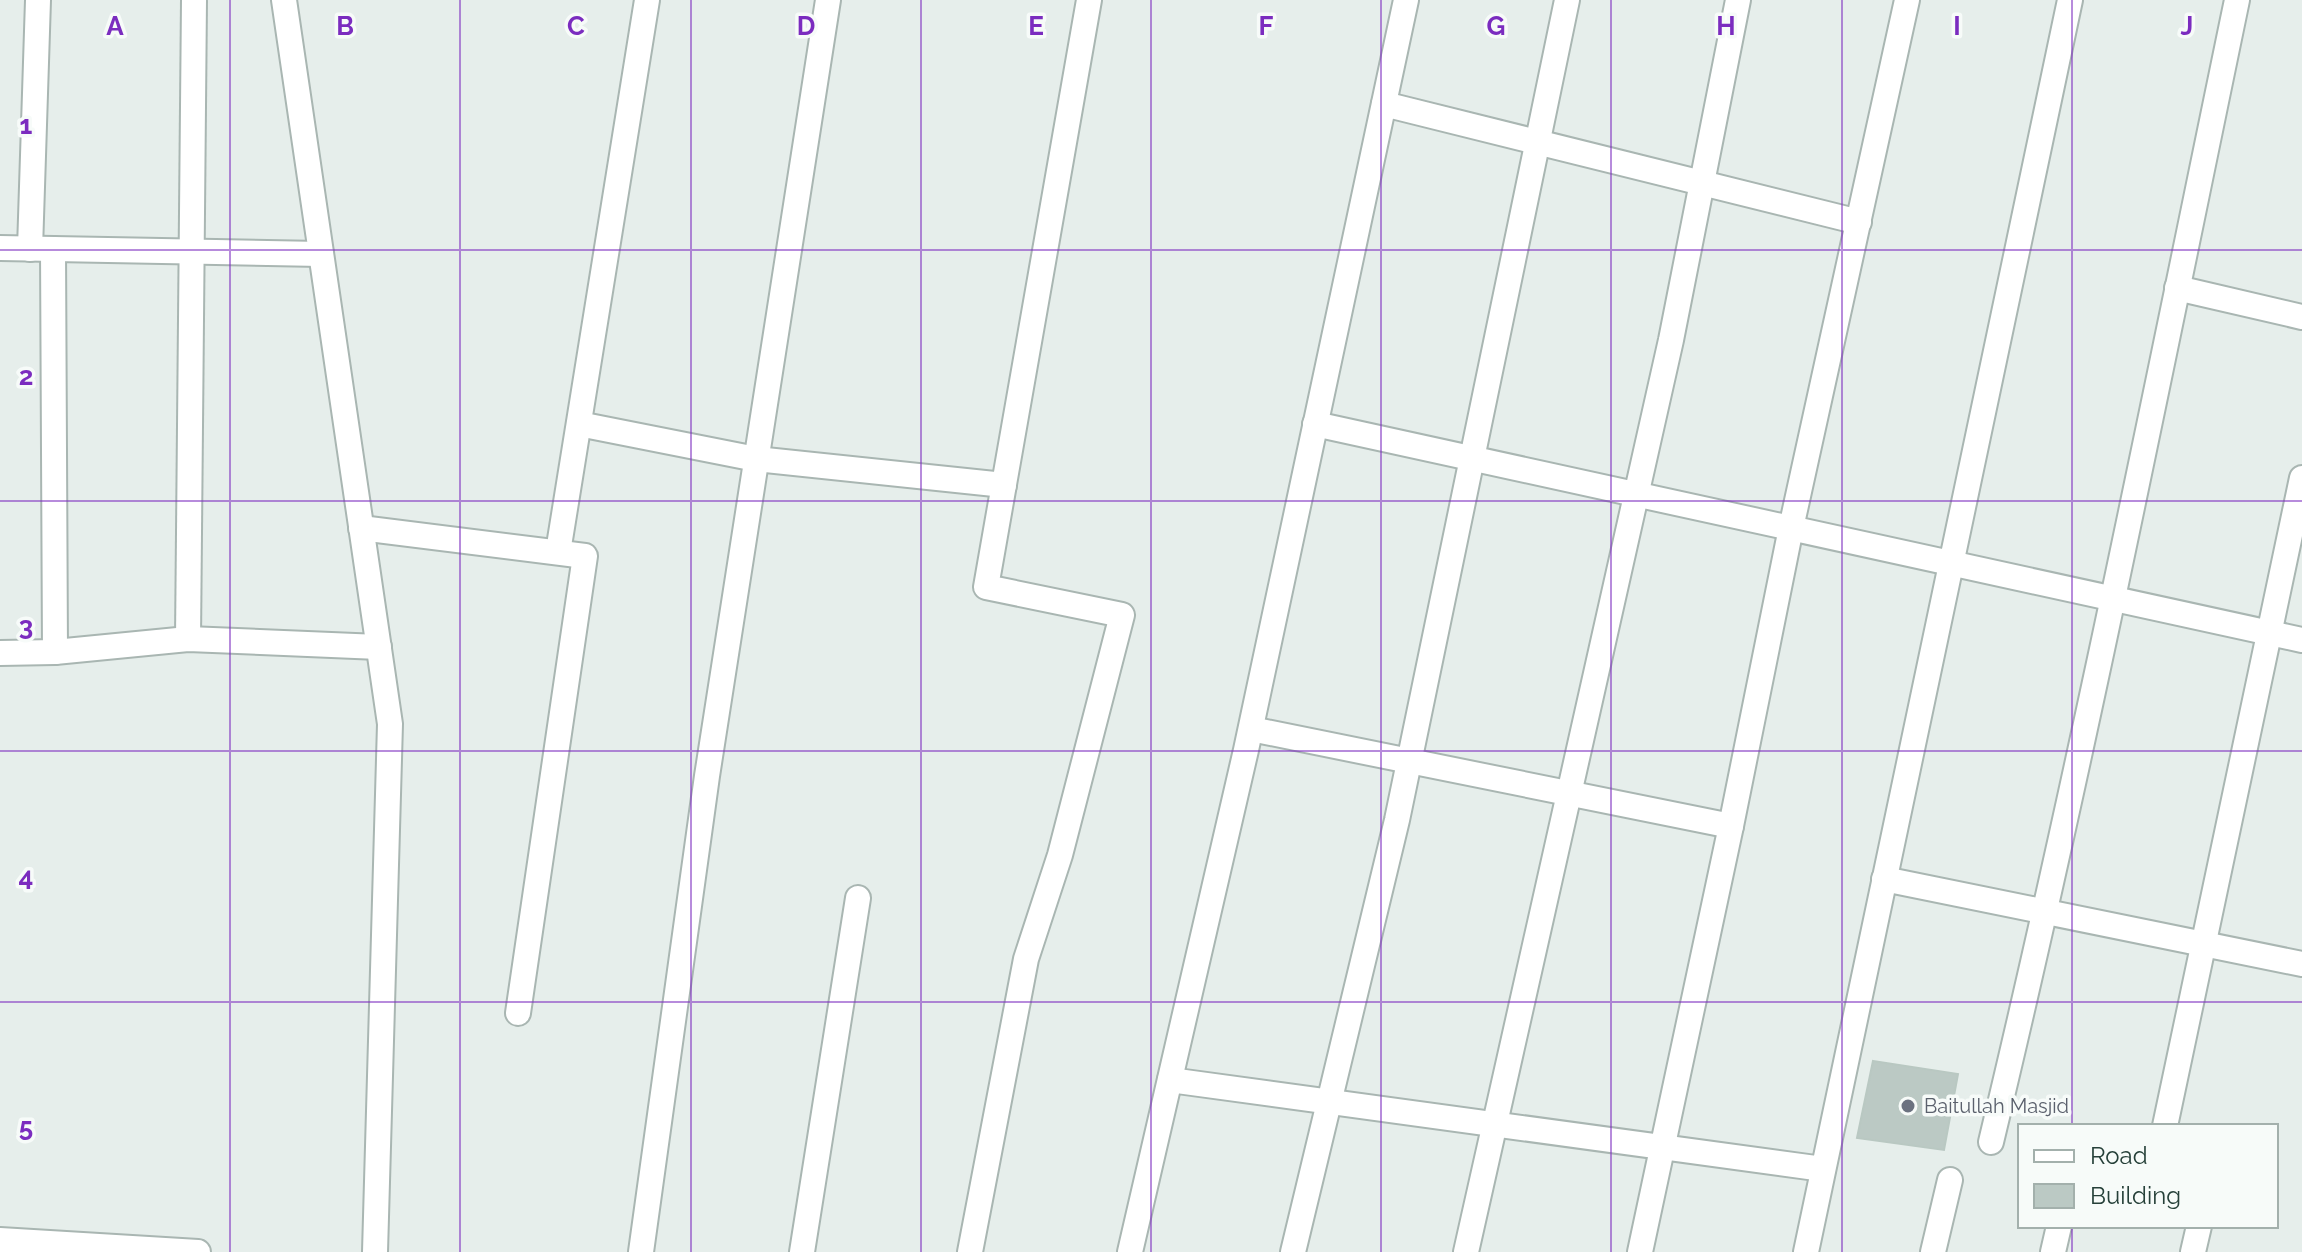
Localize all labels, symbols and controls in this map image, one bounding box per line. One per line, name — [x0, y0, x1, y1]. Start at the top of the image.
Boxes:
text: A — [106, 11, 124, 41]
text: B — [336, 11, 354, 41]
text: C — [567, 11, 585, 41]
text: D — [797, 11, 815, 41]
text: E — [1028, 11, 1044, 41]
text: F — [1259, 11, 1274, 41]
text: G — [1487, 11, 1505, 41]
text: H — [1716, 11, 1736, 41]
text: I — [1953, 11, 1961, 41]
text: J — [2181, 11, 2193, 41]
text: 1 — [20, 110, 33, 140]
text: 2 — [19, 361, 33, 391]
text: 3 — [19, 611, 33, 641]
text: 4 — [19, 862, 33, 892]
place label: Baitullah Masjid — [1924, 1094, 2069, 1118]
marker: Baitullah Masjid — [1899, 1097, 1917, 1115]
text: 5 — [19, 1112, 33, 1142]
legend — [2018, 1124, 2278, 1228]
text: Road — [2090, 1141, 2148, 1170]
text: Building — [2090, 1181, 2181, 1210]

